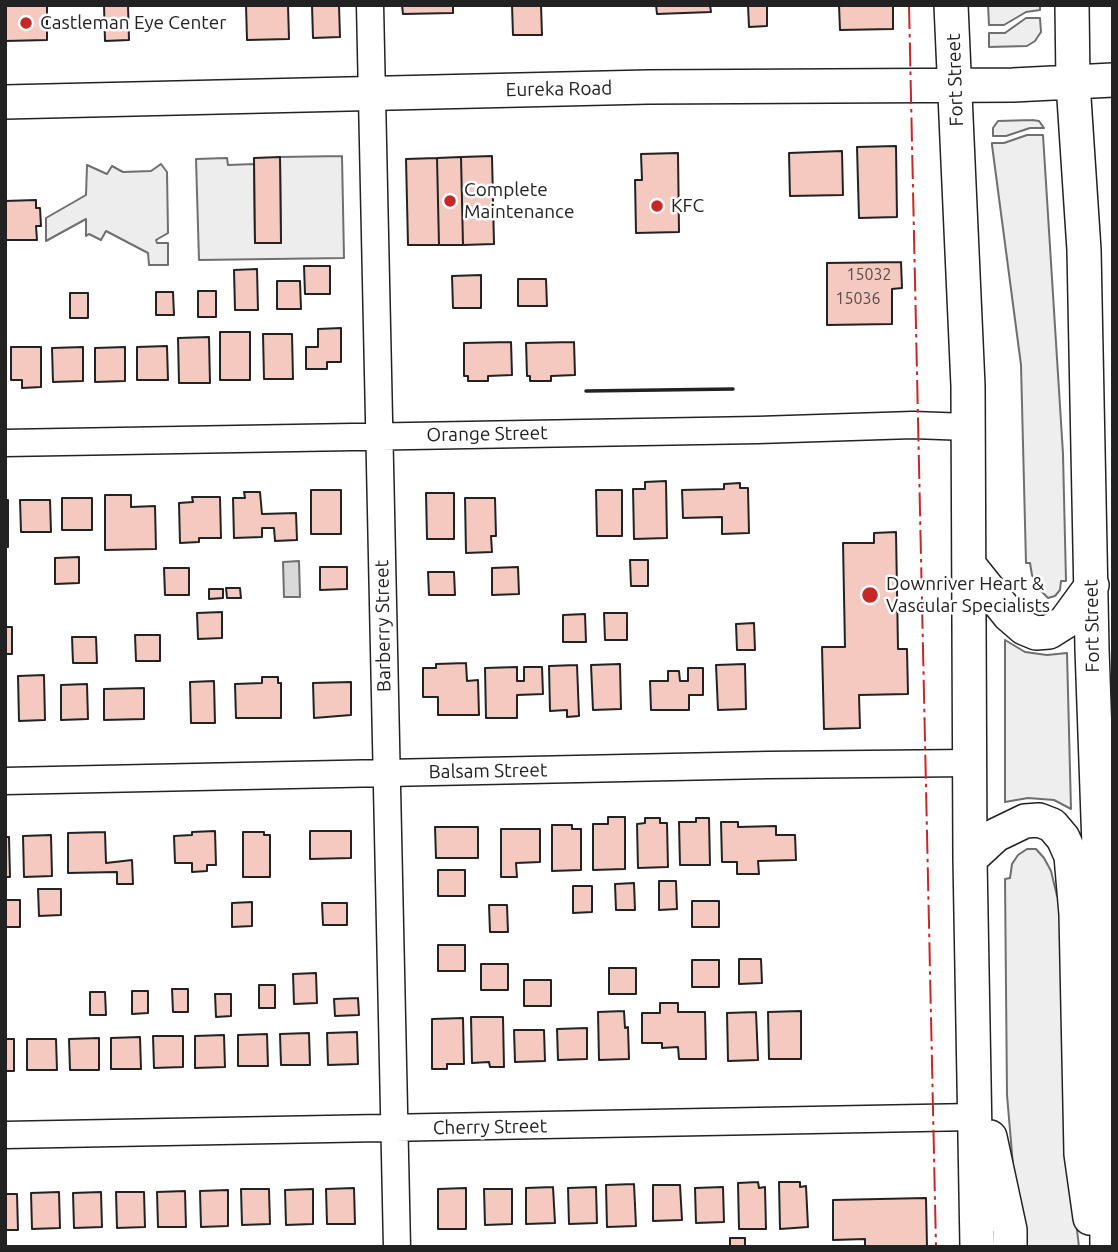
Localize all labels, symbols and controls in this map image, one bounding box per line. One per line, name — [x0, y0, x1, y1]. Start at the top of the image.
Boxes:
place label: Castleman Eye Center — [40, 12, 226, 34]
marker: Castleman Eye Center — [18, 15, 34, 31]
street label: Fort Street — [942, 33, 968, 127]
street label: Eureka Road — [506, 77, 612, 101]
place label: Complete Maintenance — [464, 179, 574, 223]
marker: Complete Maintenance — [442, 193, 458, 209]
place label: KFC — [671, 195, 704, 217]
marker: KFC — [649, 198, 665, 214]
house number: 15032 — [846, 265, 892, 285]
house number: 15036 — [835, 289, 881, 309]
street label: Orange Street — [426, 422, 548, 446]
street label: Barberry Street — [370, 560, 396, 692]
place label: Downriver Heart & Vascular Specialists — [886, 573, 1050, 617]
street label: Fort Street — [1080, 579, 1104, 673]
marker: Downriver Heart & Vascular Specialists — [860, 585, 880, 605]
street label: Balsam Street — [429, 759, 547, 783]
street label: Cherry Street — [433, 1115, 547, 1139]

